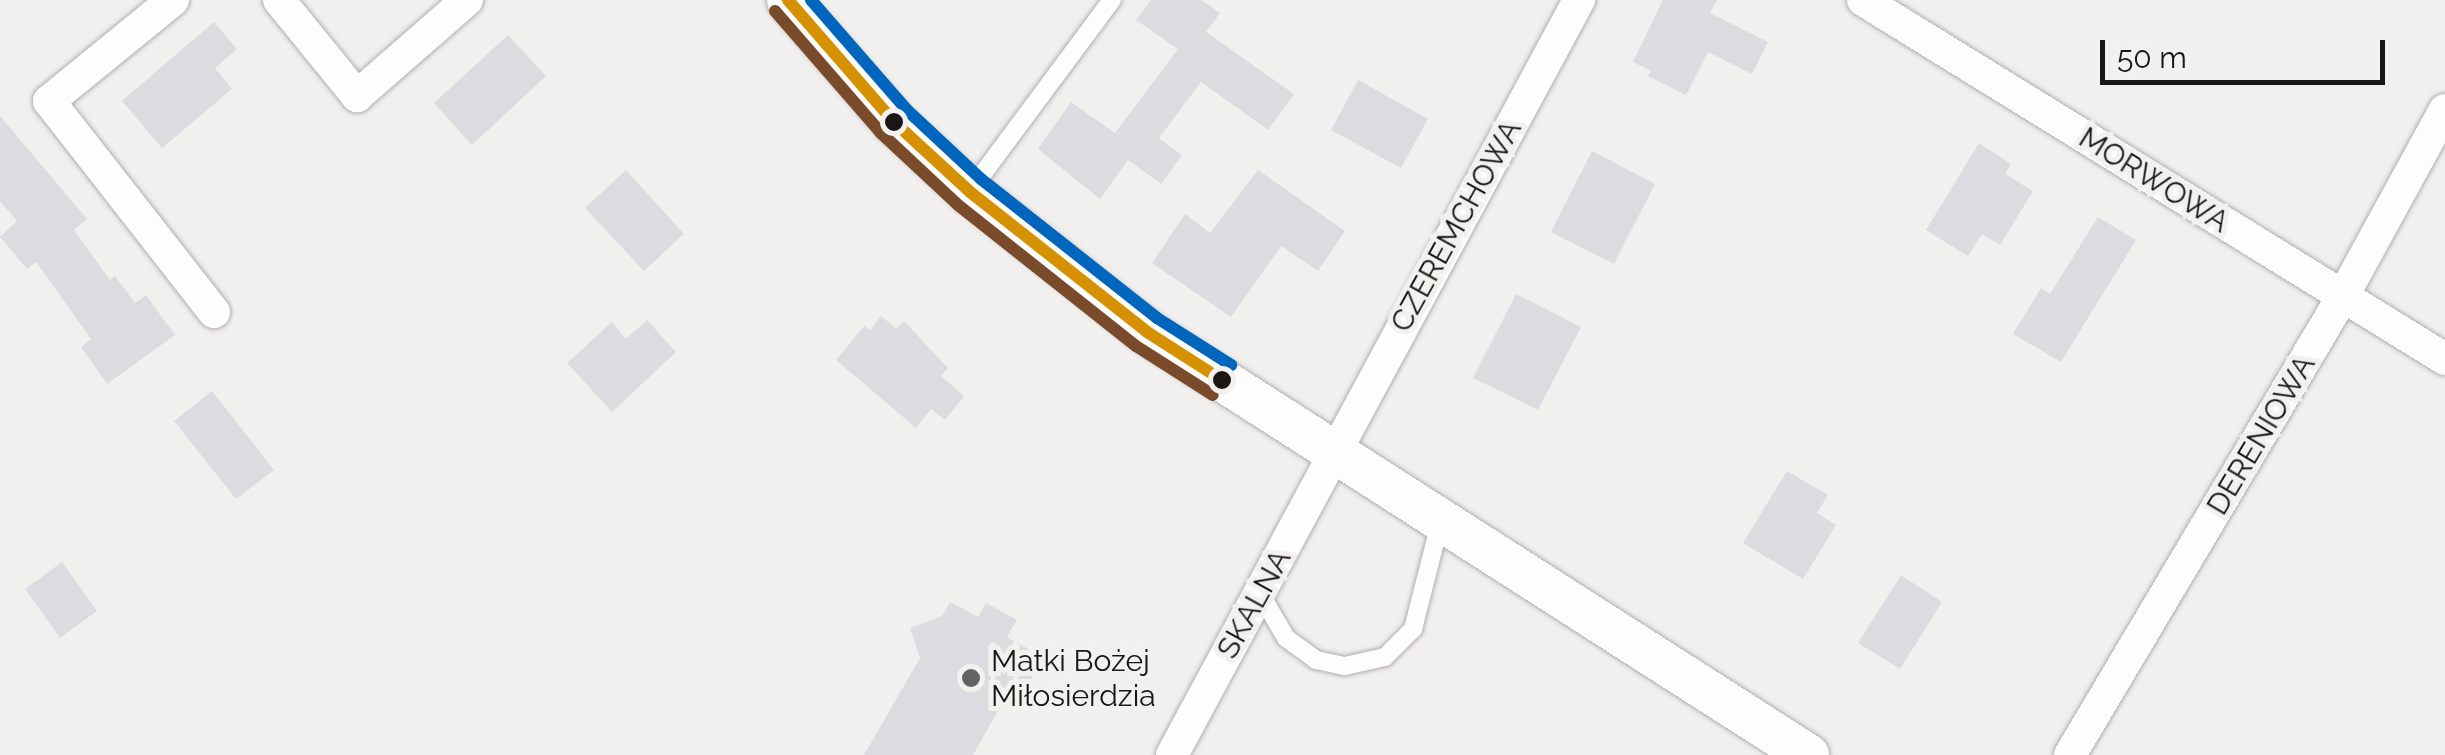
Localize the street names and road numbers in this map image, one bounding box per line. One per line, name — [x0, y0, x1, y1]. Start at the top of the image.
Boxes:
street label: CZEREMCHOWA — [1383, 114, 1529, 338]
street label: MORWOWA — [2072, 120, 2236, 240]
street label: DERENIOWA — [2199, 349, 2323, 521]
street label: SKALNA — [1209, 543, 1299, 665]

